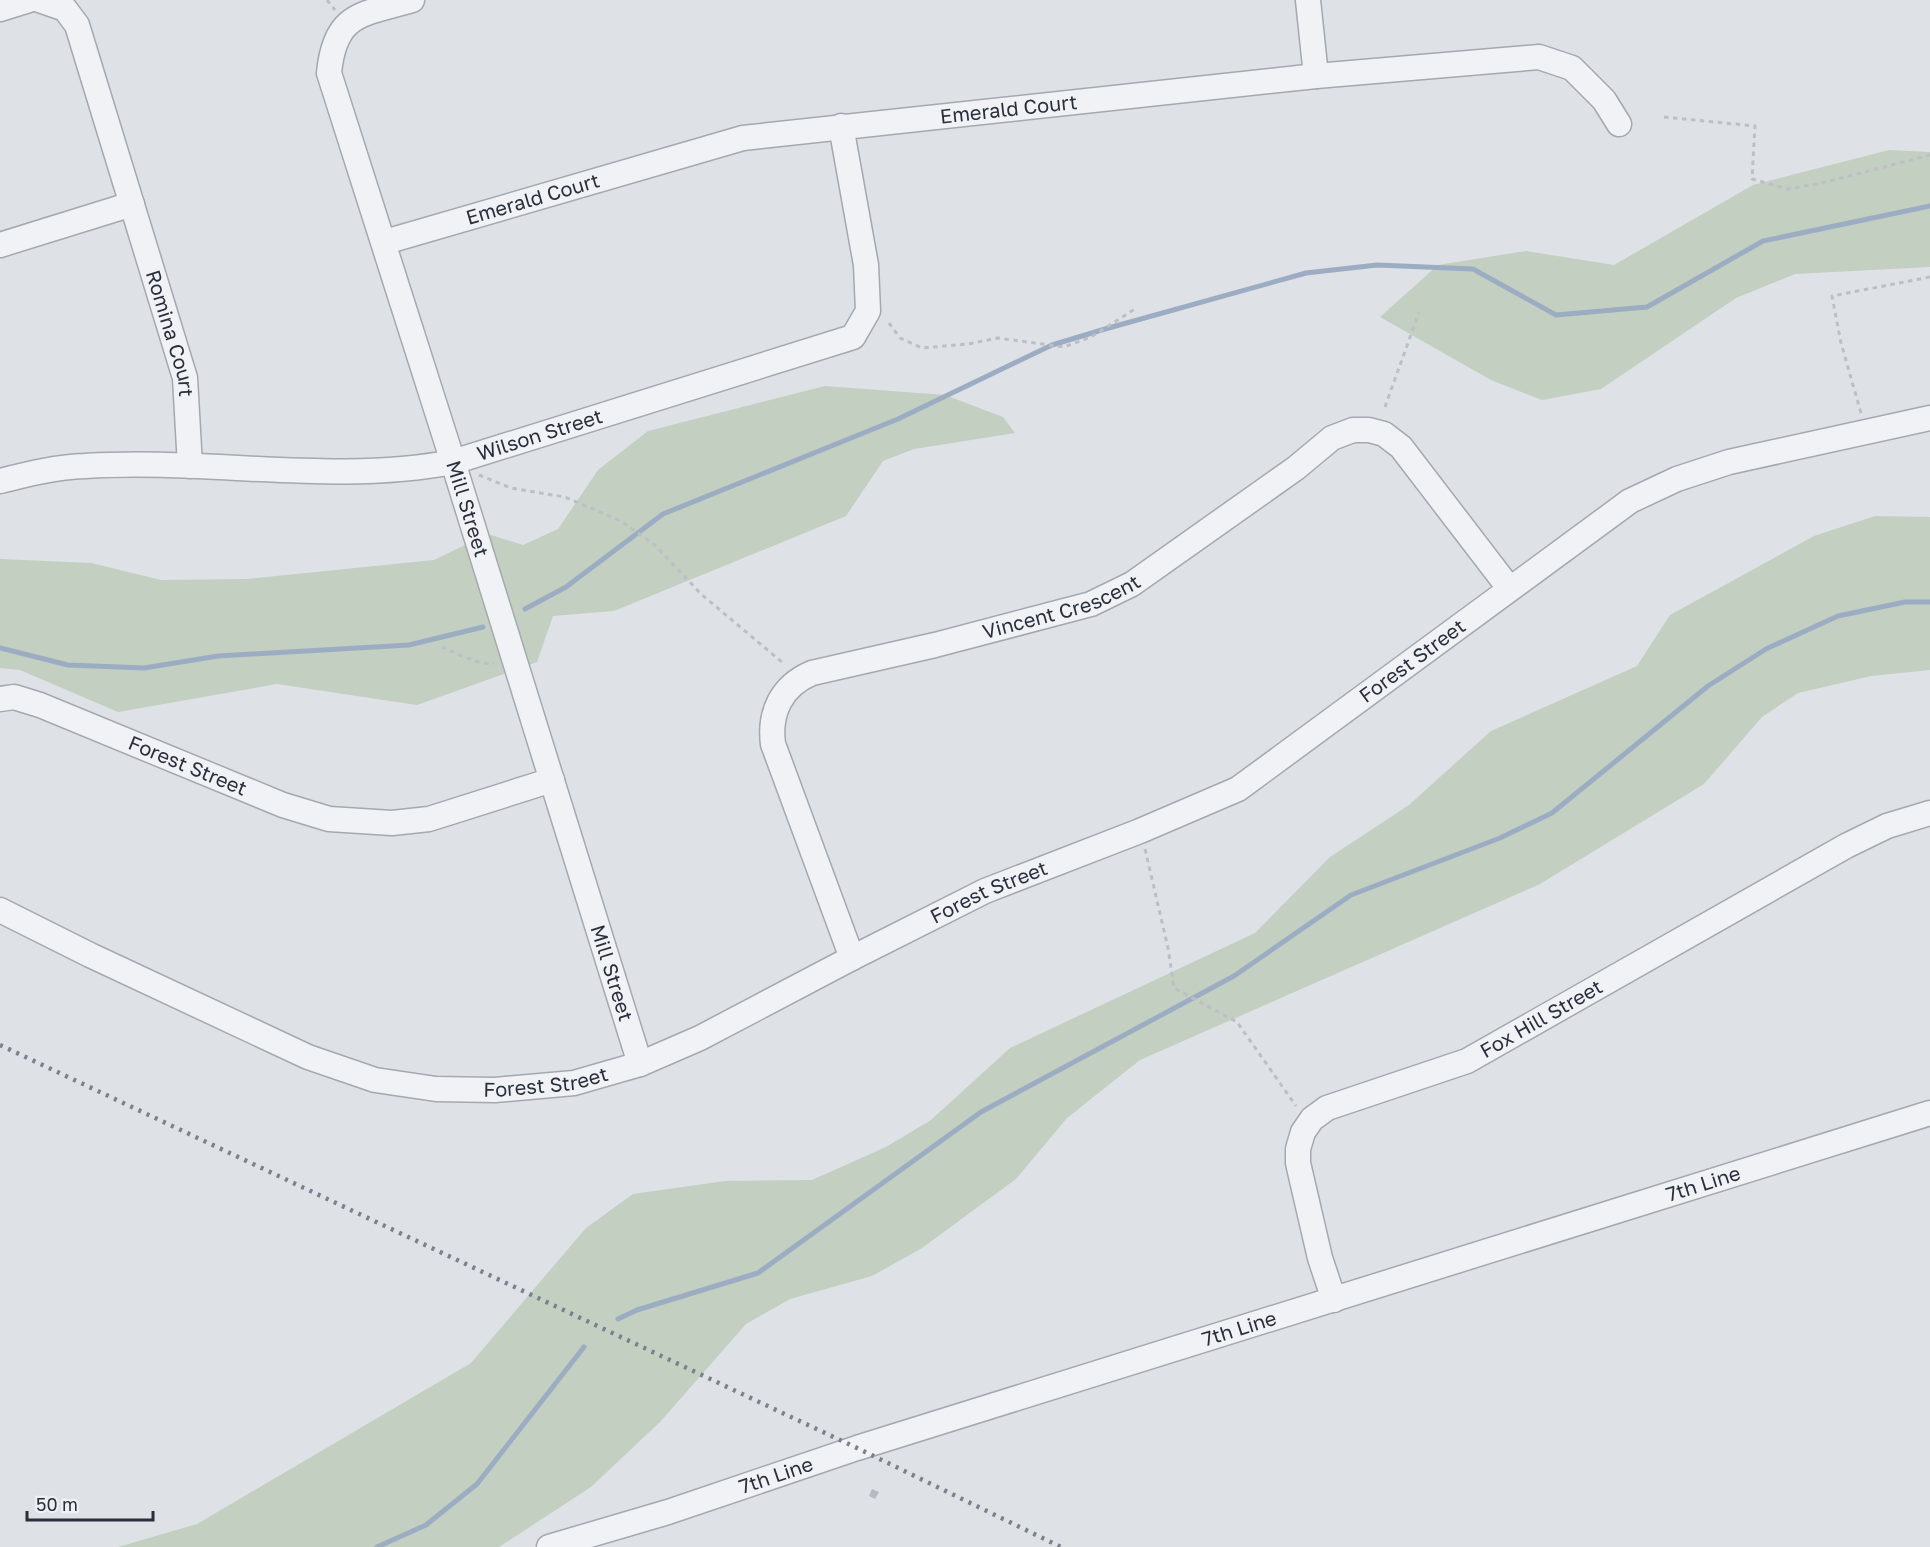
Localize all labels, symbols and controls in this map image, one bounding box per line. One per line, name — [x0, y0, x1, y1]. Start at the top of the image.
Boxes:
street label: Emerald Court — [939, 89, 1078, 128]
street label: Emerald Court — [463, 167, 602, 229]
street label: Romina Court — [142, 267, 199, 397]
street label: Wilson Street — [474, 403, 605, 465]
street label: Mill Street — [442, 457, 495, 560]
street label: Vincent Crescent — [980, 569, 1144, 643]
street label: Forest Street — [1354, 613, 1469, 707]
street label: Forest Street — [125, 730, 251, 800]
street label: Forest Street — [926, 855, 1051, 928]
street label: Mill Street — [586, 921, 639, 1024]
street label: Fox Hill Street — [1475, 974, 1606, 1062]
street label: Forest Street — [483, 1061, 610, 1101]
street label: 7th Line — [1663, 1160, 1743, 1206]
street label: 7th Line — [1199, 1305, 1279, 1351]
street label: 7th Line — [735, 1451, 816, 1498]
scale bar — [27, 1484, 153, 1522]
text: 50 m — [36, 1493, 78, 1515]

